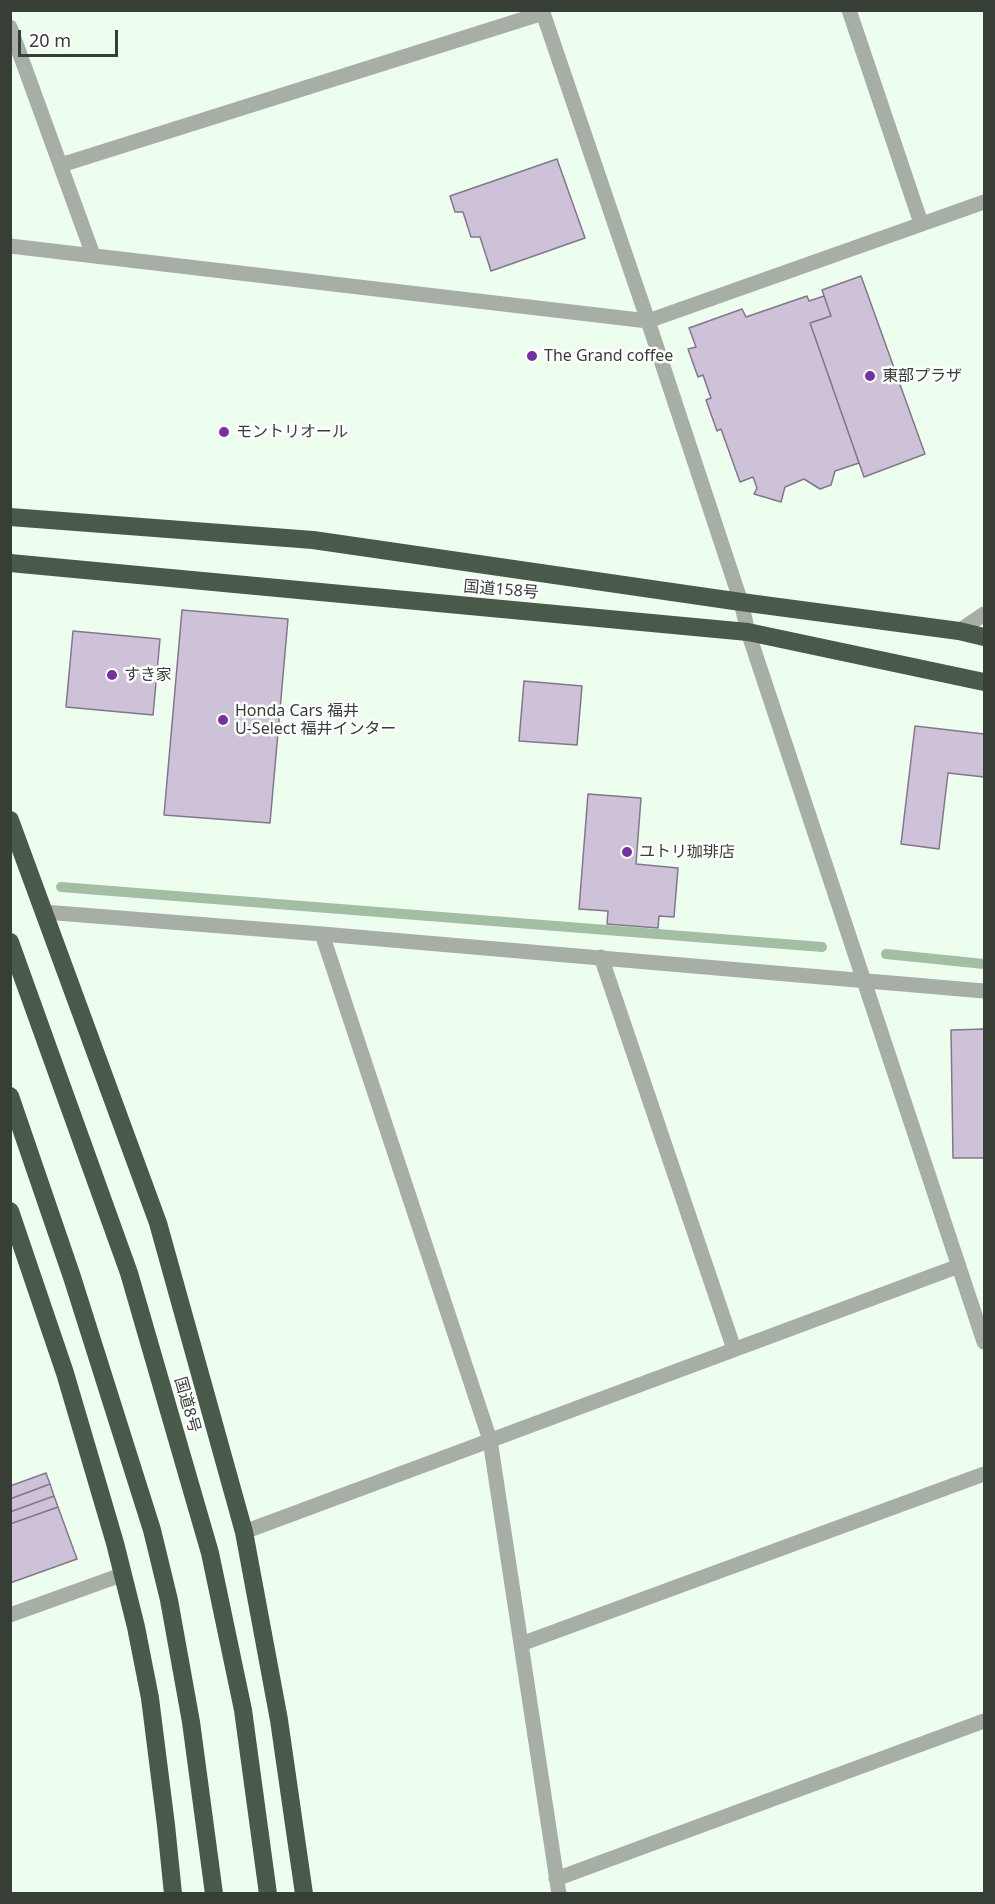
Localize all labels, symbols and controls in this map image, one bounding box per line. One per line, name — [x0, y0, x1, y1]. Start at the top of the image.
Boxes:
scale bar — [21, 18, 122, 56]
text: 20 m — [29, 28, 71, 52]
place label: The Grand coffee — [544, 346, 673, 366]
marker: The Grand coffee — [525, 349, 539, 363]
place label: 東部プラザ — [882, 366, 962, 386]
marker: 東部プラザ — [863, 369, 877, 383]
place label: モントリオール — [236, 422, 348, 442]
marker: モントリオール — [217, 425, 231, 439]
street label: 国道158号 — [463, 577, 539, 603]
place label: すき家 — [124, 665, 172, 685]
marker: すき家 — [105, 668, 119, 682]
place label: Honda Cars 福井 U-Select 福井インター — [235, 701, 396, 739]
marker: Honda Cars 福井 U-Select 福井インター — [216, 713, 230, 727]
place label: ユトリ珈琲店 — [639, 842, 735, 862]
marker: ユトリ珈琲店 — [620, 845, 634, 859]
street label: 国道8号 — [170, 1375, 204, 1435]

